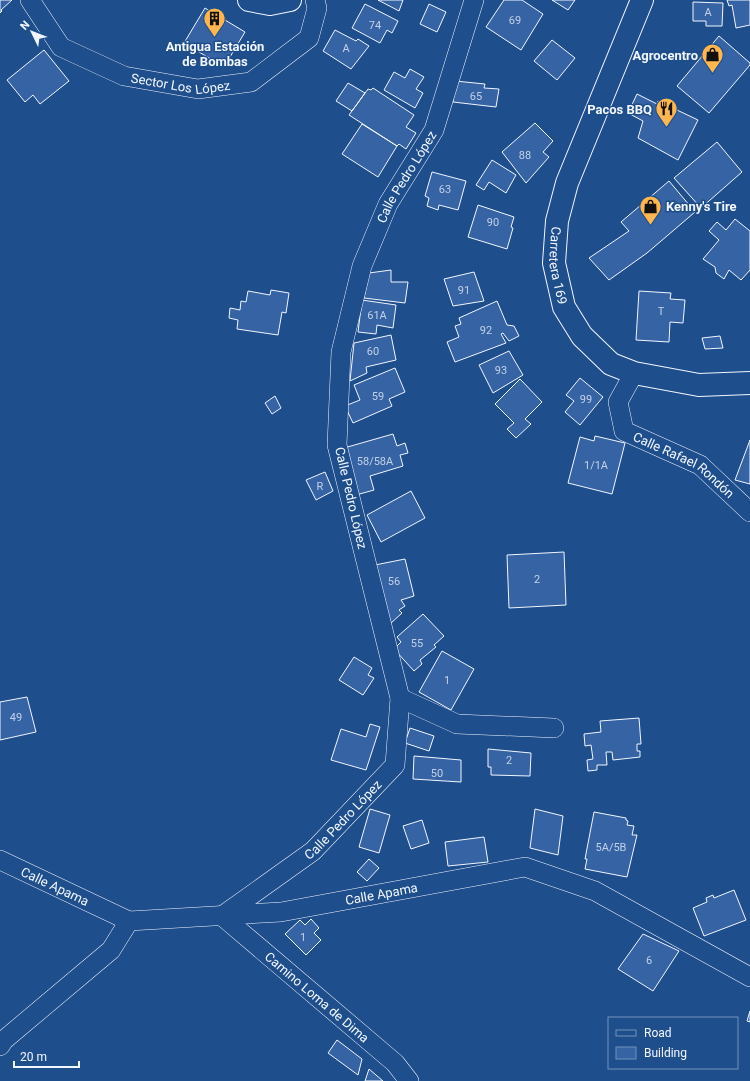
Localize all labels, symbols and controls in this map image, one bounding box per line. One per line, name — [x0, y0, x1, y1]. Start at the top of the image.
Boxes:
building icon: Antigua Estación de Bombas — [202, 5, 228, 38]
house number: A — [704, 6, 712, 19]
north arrow — [12, 12, 52, 52]
house number: 69 — [509, 14, 521, 27]
text: N — [18, 18, 33, 33]
house number: 74 — [369, 19, 381, 32]
place label: Antigua Estación de Bombas — [166, 39, 264, 69]
house number: A — [342, 42, 350, 55]
shop icon: Agrocentro — [700, 42, 726, 75]
place label: Agrocentro — [633, 48, 698, 63]
street label: Sector Los López — [130, 70, 232, 97]
house number: 65 — [470, 90, 482, 103]
restaurant icon: Pacos BBQ — [654, 96, 680, 129]
place label: Pacos BBQ — [587, 102, 652, 117]
street label: Calle Pedro López — [373, 128, 439, 225]
house number: 88 — [519, 149, 531, 162]
house number: 63 — [439, 183, 451, 196]
shop icon: Kenny's Tire — [638, 193, 664, 226]
place label: Kenny's Tire — [666, 199, 737, 214]
house number: 90 — [487, 216, 499, 229]
street label: Carretera 169 — [546, 226, 571, 306]
house number: 91 — [458, 284, 470, 297]
house number: T — [658, 305, 665, 318]
house number: 61A — [367, 309, 388, 322]
house number: 92 — [480, 324, 492, 337]
house number: 60 — [367, 345, 379, 358]
house number: 93 — [495, 364, 507, 377]
house number: 59 — [372, 390, 384, 403]
house number: 99 — [580, 393, 592, 406]
street label: Calle Rafael Rondón — [631, 429, 737, 501]
street label: Calle Pedro López — [332, 446, 370, 551]
house number: 58/58A — [357, 455, 394, 468]
house number: 1/1A — [584, 459, 609, 472]
house number: R — [317, 480, 324, 493]
house number: 2 — [534, 573, 540, 586]
house number: 56 — [388, 575, 400, 588]
house number: 55 — [411, 637, 423, 650]
house number: 1 — [444, 674, 450, 687]
house number: 49 — [10, 711, 22, 724]
house number: 2 — [506, 754, 512, 767]
house number: 50 — [431, 767, 443, 780]
street label: Calle Pedro López — [301, 776, 385, 862]
house number: 5A/5B — [596, 841, 627, 854]
street label: Calle Apama — [19, 864, 92, 909]
street label: Calle Apama — [344, 879, 419, 908]
house number: 1 — [300, 931, 306, 944]
street label: Camino Loma de Dima — [262, 949, 372, 1045]
house number: 6 — [646, 954, 652, 967]
legend — [608, 1017, 738, 1069]
text: Road — [644, 1026, 672, 1040]
scale bar — [14, 1043, 79, 1069]
text: Building — [644, 1046, 687, 1060]
text: 20 m — [20, 1050, 47, 1064]

